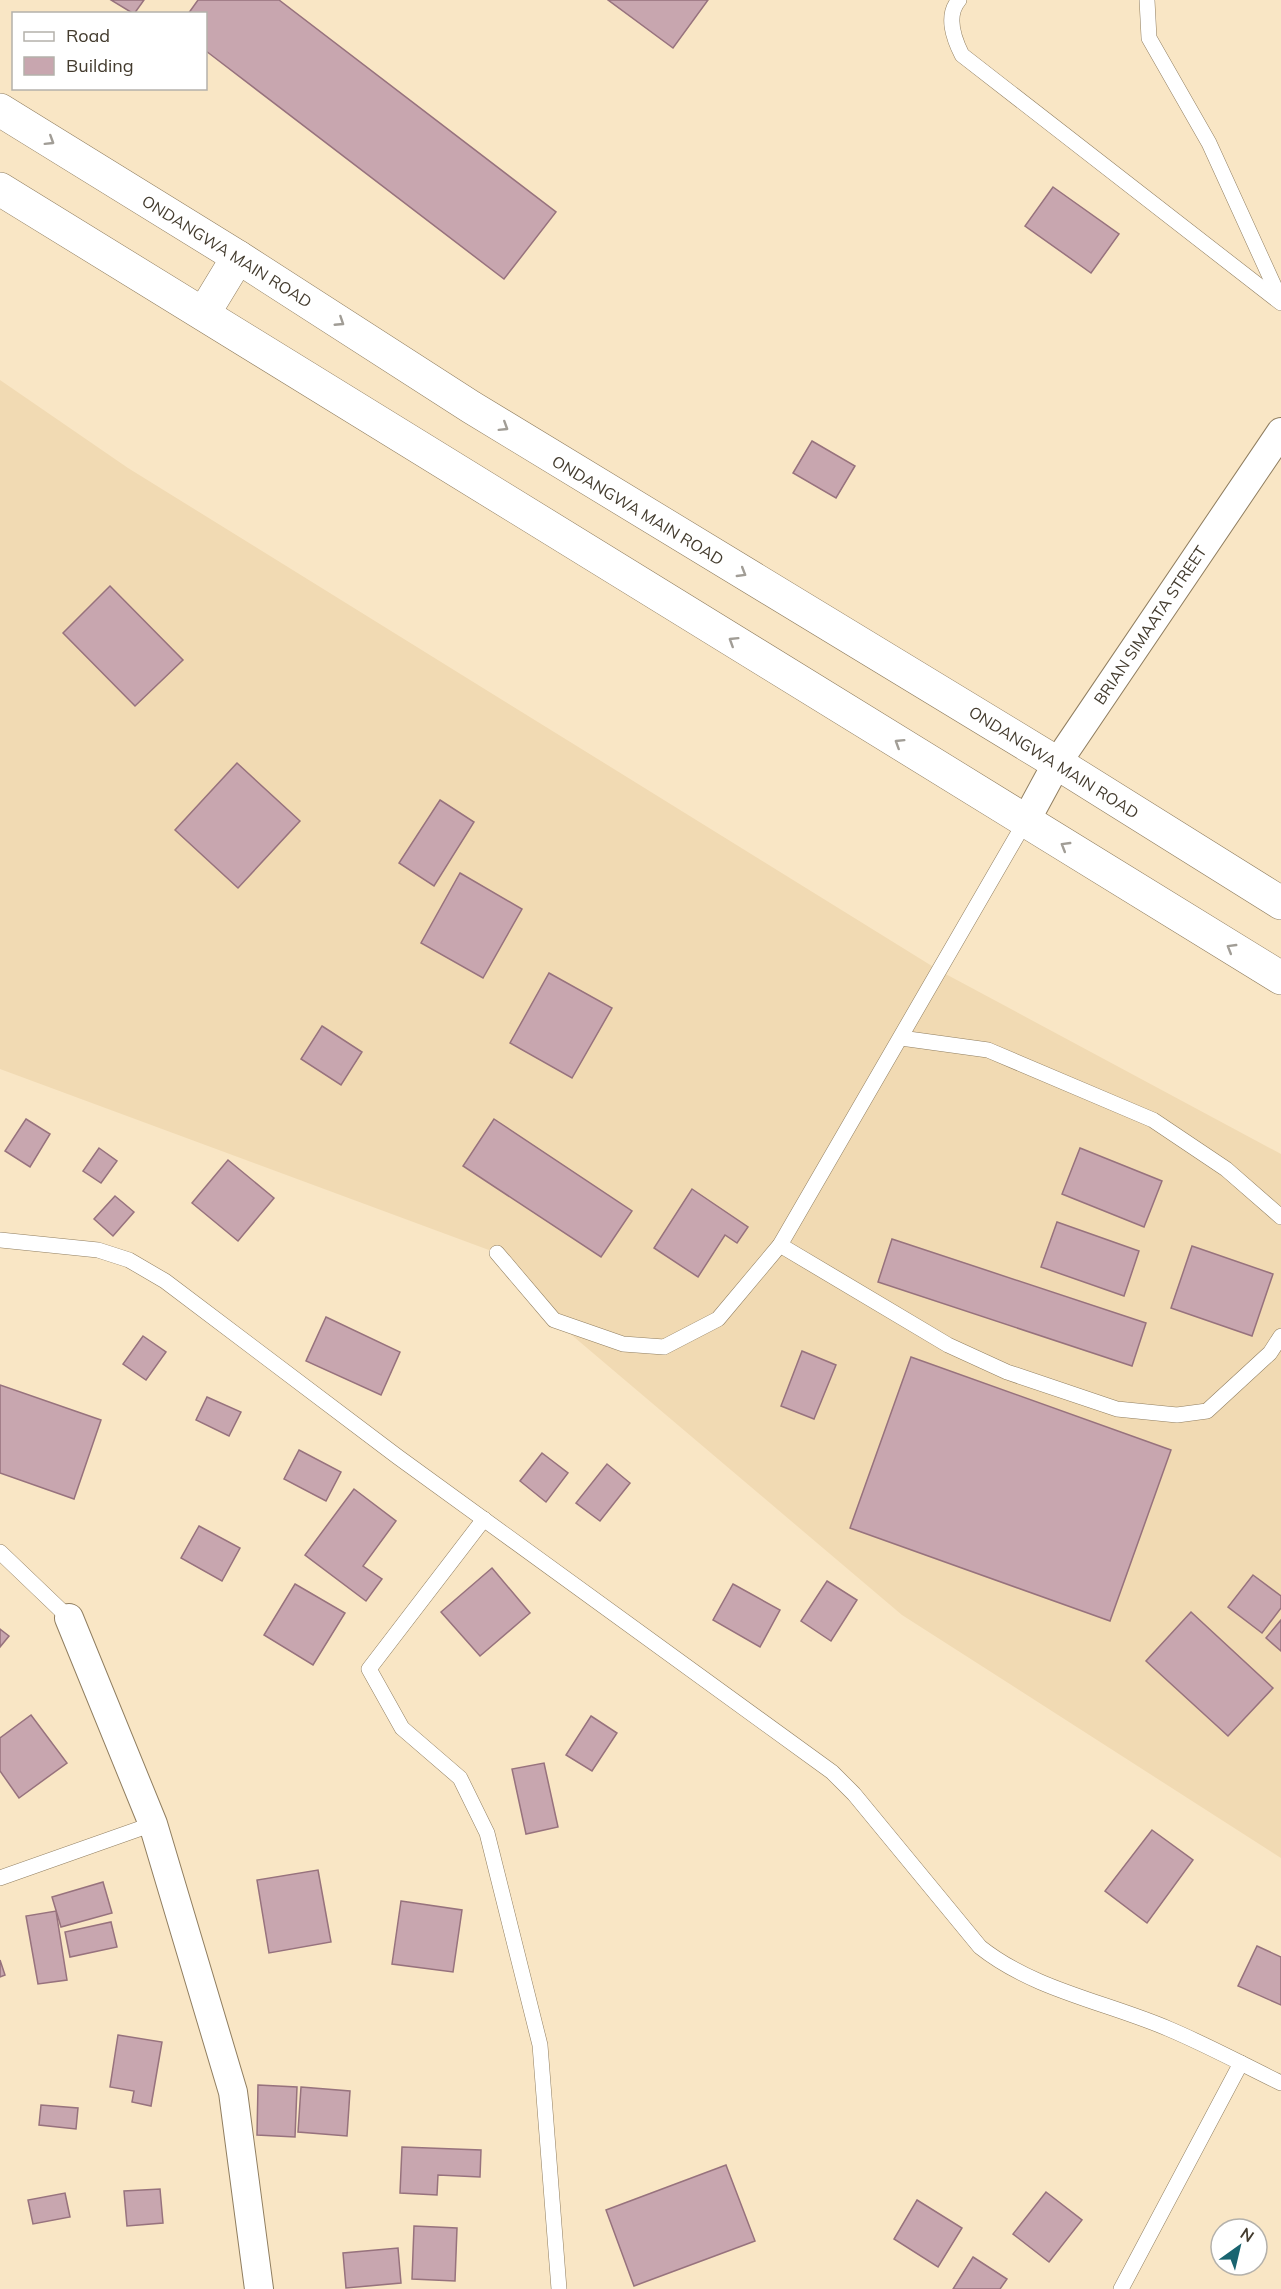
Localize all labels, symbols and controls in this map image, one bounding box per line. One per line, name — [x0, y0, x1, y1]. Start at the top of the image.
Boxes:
legend — [12, 12, 207, 90]
text: Road — [66, 24, 110, 47]
text: Building — [66, 54, 134, 77]
one-way arrow — [44, 133, 54, 145]
street label: ONDANGWA MAIN ROAD — [138, 190, 316, 312]
one-way arrow — [333, 315, 344, 326]
one-way arrow — [498, 420, 508, 432]
street label: ONDANGWA MAIN ROAD — [549, 451, 727, 569]
street label: BRIAN SIMAATA STREET — [1089, 542, 1211, 708]
one-way arrow — [736, 566, 746, 577]
one-way arrow — [729, 636, 739, 648]
street label: ONDANGWA MAIN ROAD — [965, 701, 1143, 823]
one-way arrow — [895, 739, 905, 751]
one-way arrow — [1061, 841, 1071, 853]
one-way arrow — [1227, 943, 1237, 955]
north arrow — [1209, 2217, 1269, 2277]
text: N — [1237, 2223, 1258, 2246]

